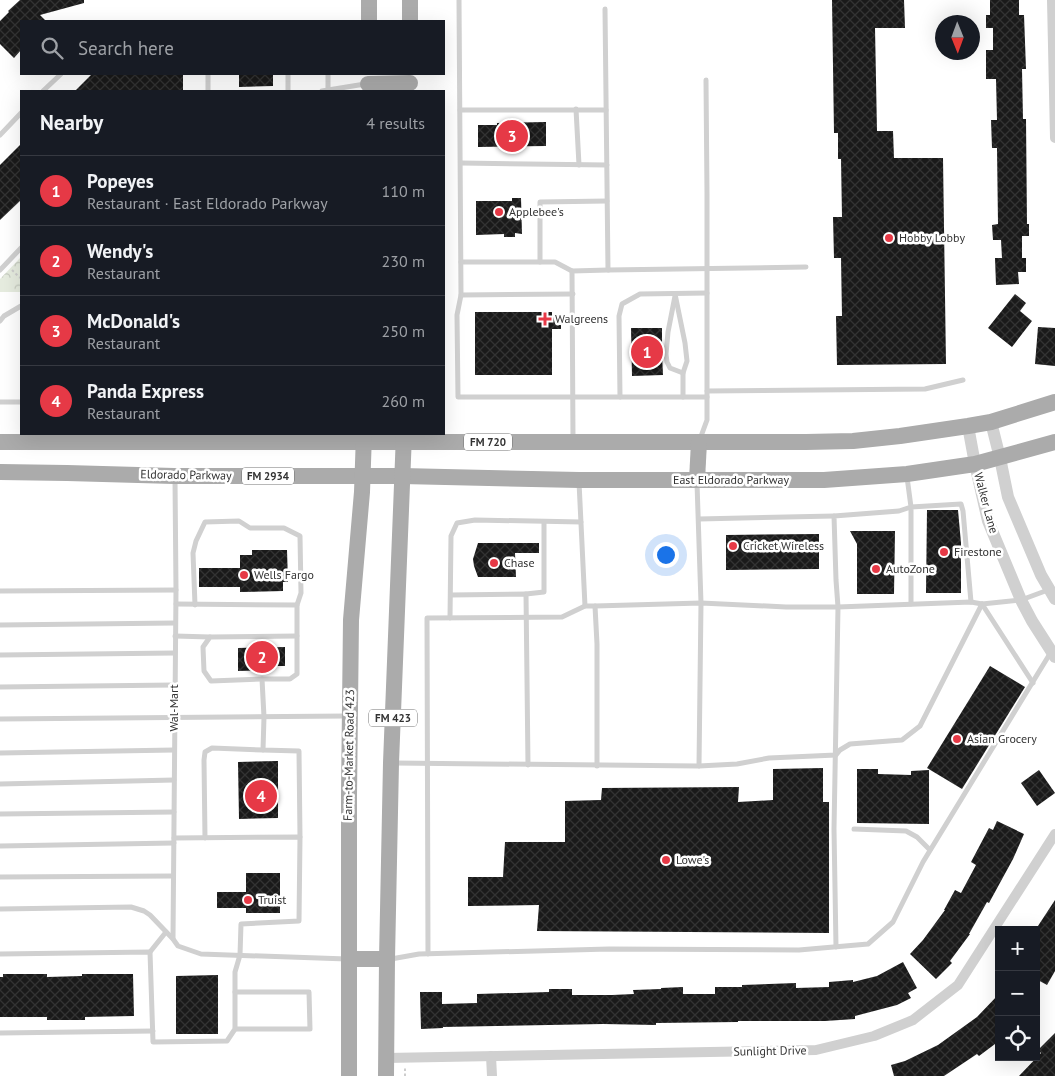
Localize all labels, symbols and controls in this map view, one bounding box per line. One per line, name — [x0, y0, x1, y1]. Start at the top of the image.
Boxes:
north arrow — [935, 15, 980, 60]
search box — [20, 20, 445, 75]
icon: search — [38, 34, 66, 62]
text: Search here — [78, 36, 174, 60]
text: Nearby — [40, 109, 103, 136]
text: 4 results — [366, 113, 425, 133]
pin: 3 — [496, 117, 528, 155]
text: Popeyes — [87, 169, 154, 193]
text: 1 — [51, 181, 61, 201]
text: 110 m — [382, 181, 425, 201]
text: Restaurant · East Eldorado Parkway — [87, 193, 328, 213]
place label: Applebee's — [509, 204, 564, 219]
marker: Applebee's — [493, 206, 505, 218]
place label: Hobby Lobby — [899, 230, 965, 245]
marker: Hobby Lobby — [883, 232, 895, 244]
text: Wendy's — [87, 239, 153, 263]
text: 2 — [51, 251, 61, 271]
text: 230 m — [382, 251, 425, 271]
text: Restaurant — [87, 263, 160, 283]
text: McDonald's — [87, 309, 180, 333]
place label: Walgreens — [555, 311, 608, 326]
marker: Walgreens — [539, 313, 551, 325]
text: 3 — [51, 321, 61, 341]
text: 250 m — [382, 321, 425, 341]
text: Restaurant — [87, 333, 160, 353]
pin: 1 — [631, 333, 663, 371]
text: Panda Express — [87, 379, 204, 403]
text: 4 — [51, 391, 61, 411]
text: 260 m — [382, 391, 425, 411]
text: Restaurant — [87, 403, 160, 423]
road number: FM 720 — [464, 434, 512, 451]
street label: Eldorado Parkway — [140, 466, 232, 483]
road number: FM 2934 — [242, 468, 294, 484]
street label: Walker Lane — [971, 471, 1002, 535]
street label: East Eldorado Parkway — [673, 472, 789, 487]
place label: Cricket Wireless — [743, 538, 824, 553]
marker: Cricket Wireless — [727, 540, 739, 552]
your location — [653, 542, 679, 568]
place label: Firestone — [954, 544, 1002, 559]
marker: Firestone — [938, 546, 950, 558]
place label: Chase — [504, 555, 535, 570]
marker: Chase — [488, 557, 500, 569]
place label: AutoZone — [886, 561, 935, 576]
marker: AutoZone — [870, 563, 882, 575]
place label: Wells Fargo — [254, 567, 314, 582]
marker: Wells Fargo — [238, 569, 250, 581]
pin: 2 — [246, 638, 278, 676]
street label: Wal-Mart — [166, 684, 181, 732]
street label: Farm-to-Market Road 423 — [340, 689, 357, 821]
road number: FM 423 — [369, 710, 417, 726]
place label: Asian Grocery — [967, 731, 1037, 746]
marker: Asian Grocery — [951, 733, 963, 745]
pin: 4 — [245, 777, 277, 815]
place label: Lowe's — [676, 852, 709, 867]
marker: Lowe's — [660, 854, 672, 866]
place label: Truist — [258, 892, 286, 907]
marker: Truist — [242, 894, 254, 906]
map controls — [995, 926, 1040, 1061]
button: + — [995, 926, 1040, 971]
button: − — [995, 971, 1040, 1016]
button: locate — [995, 1016, 1040, 1061]
street label: Sunlight Drive — [733, 1042, 807, 1059]

